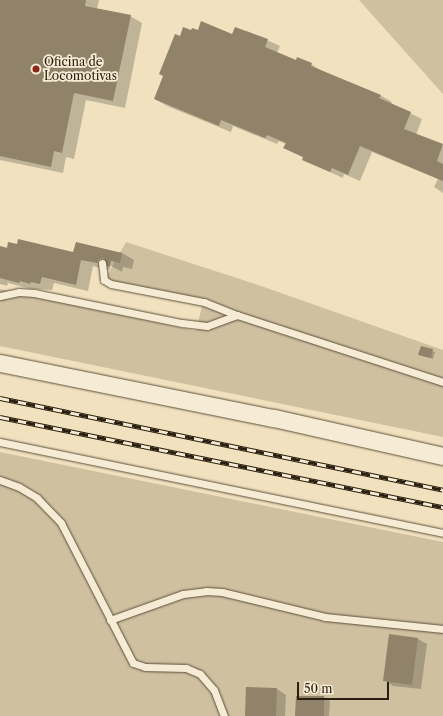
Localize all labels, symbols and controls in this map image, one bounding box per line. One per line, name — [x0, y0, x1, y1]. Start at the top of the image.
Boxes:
place label: Oficina de Locomotivas — [44, 55, 117, 83]
marker: Oficina de Locomotivas — [31, 64, 41, 74]
scale bar — [299, 674, 391, 700]
text: 50 m — [304, 681, 333, 696]

